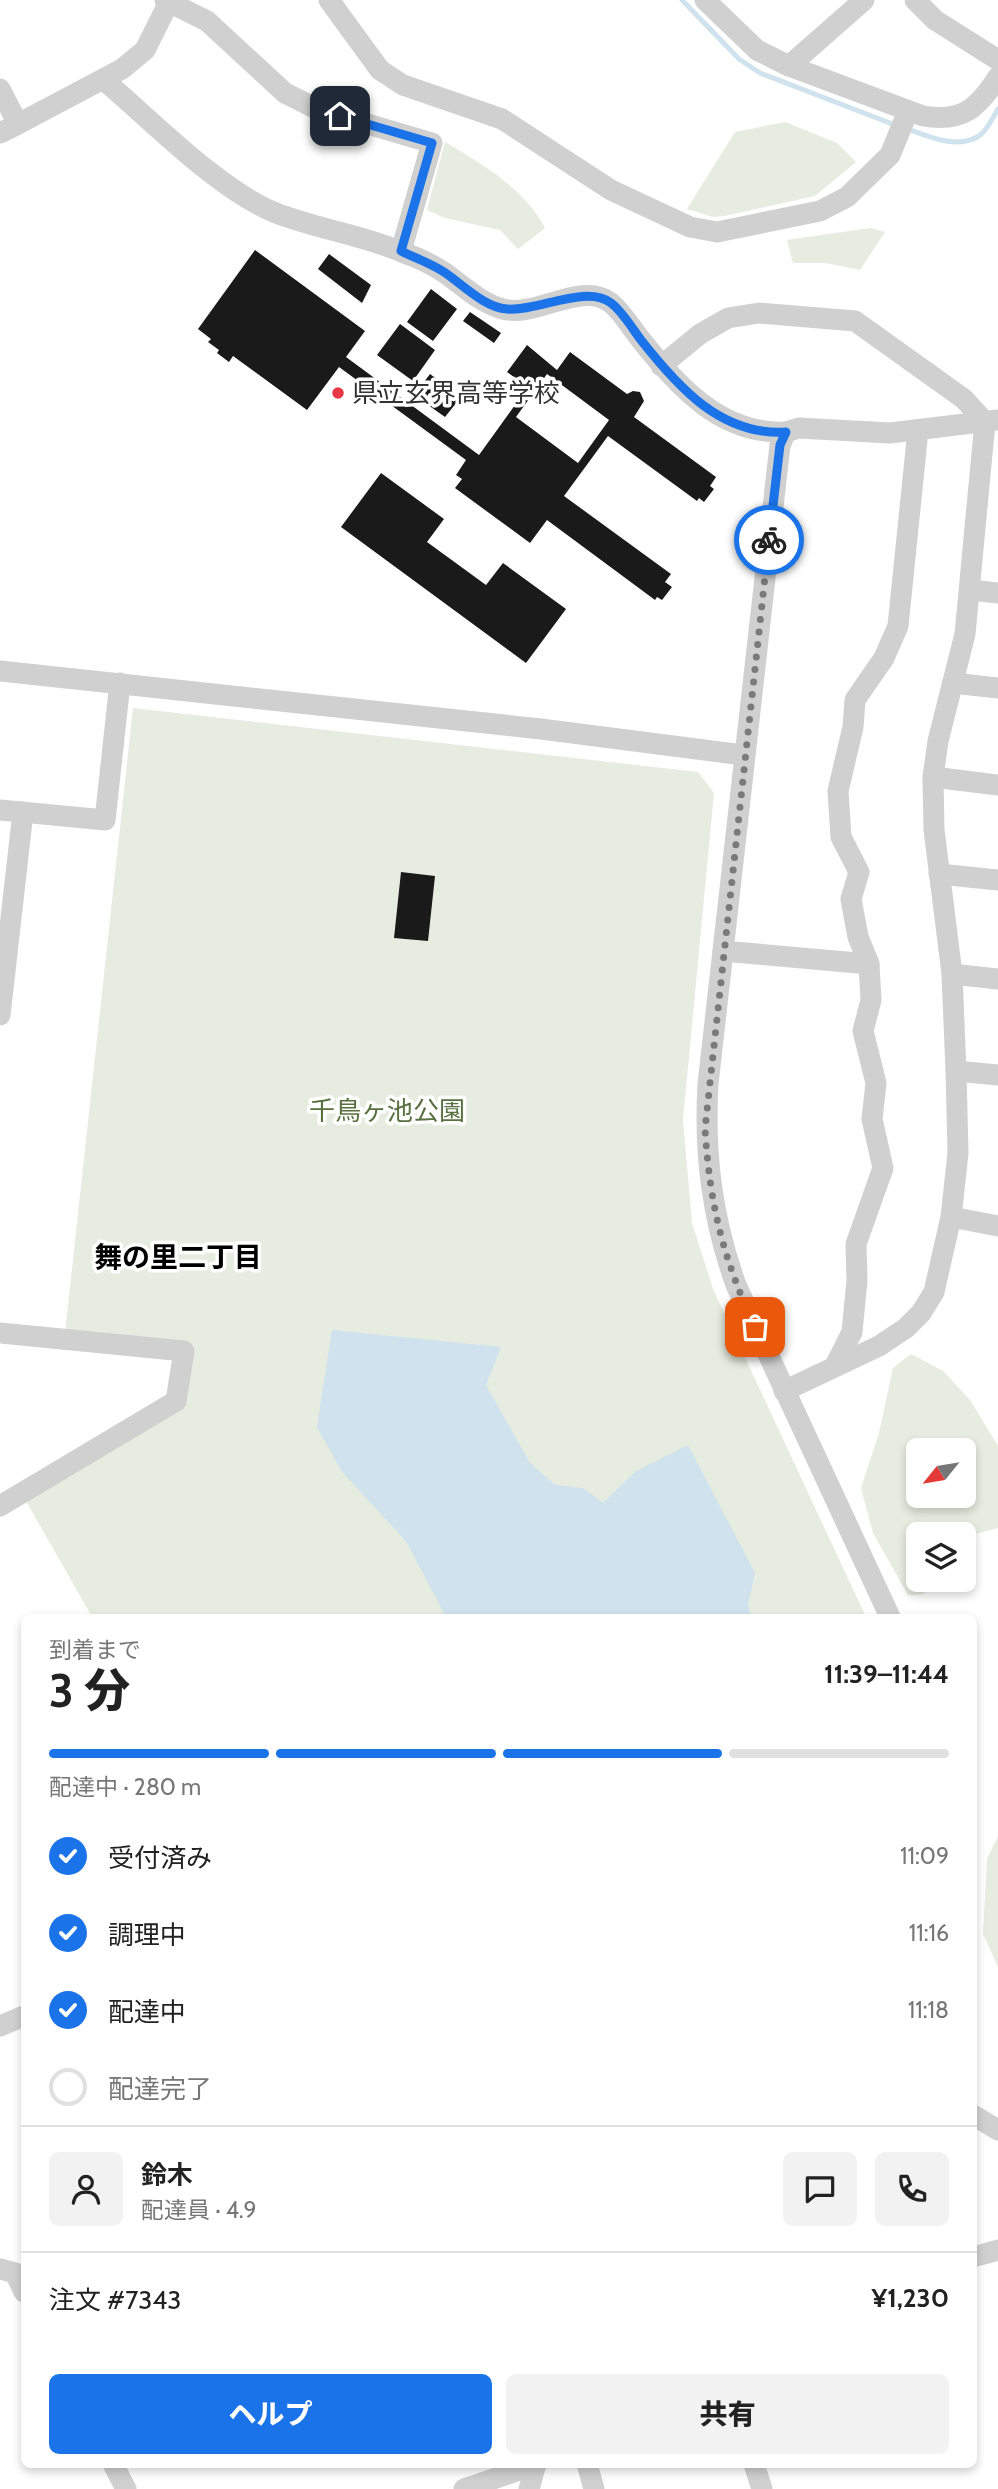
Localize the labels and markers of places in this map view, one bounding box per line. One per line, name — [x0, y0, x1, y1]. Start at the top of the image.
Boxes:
pin — [310, 86, 370, 146]
place label: 県立玄界高等学校 — [352, 377, 560, 409]
marker: 県立玄界高等学校 — [330, 385, 346, 401]
pin — [725, 1297, 785, 1357]

